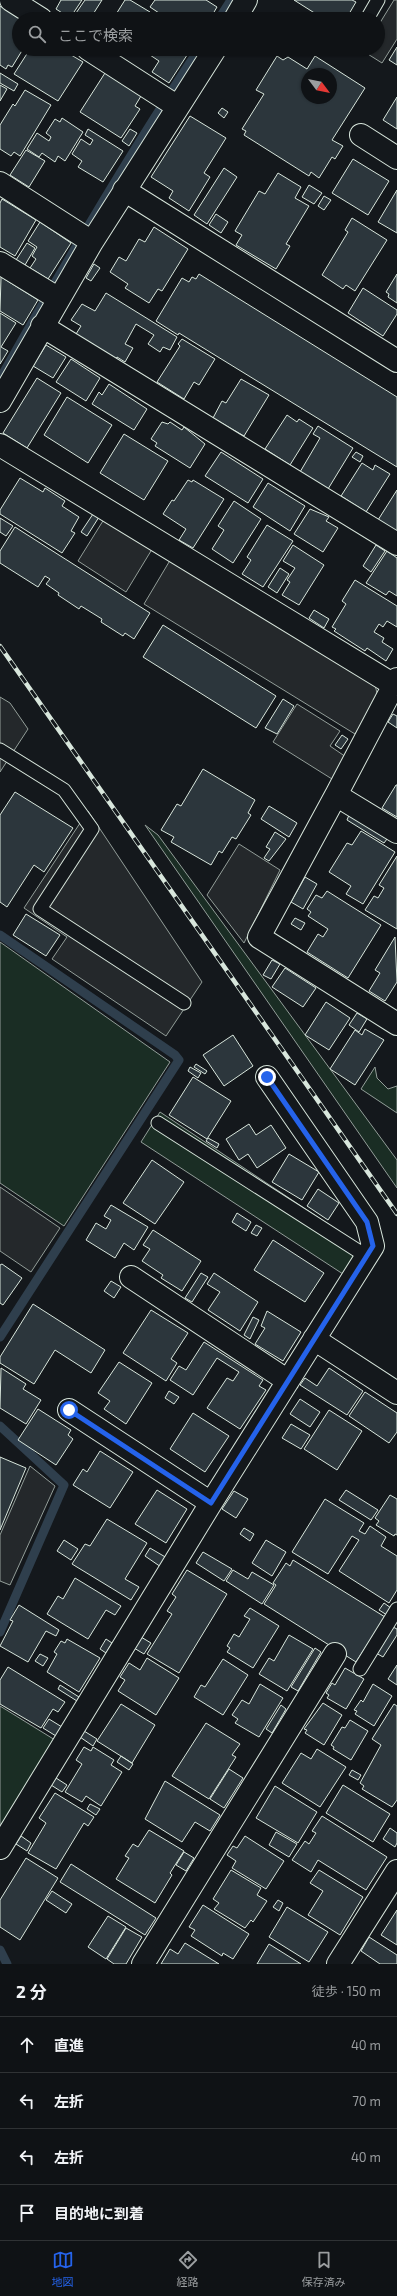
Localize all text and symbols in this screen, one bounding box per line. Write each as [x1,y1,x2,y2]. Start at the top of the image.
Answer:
search box [12,12,385,56]
icon: search [26,23,48,45]
text: ここで検索 [58,26,133,44]
north arrow [301,68,337,104]
route end [258,1068,276,1086]
route start [60,1401,78,1419]
text: 2 分 [16,1981,47,2001]
text: 徒歩 · 150 m [312,1983,381,1999]
icon: ahead [16,2034,38,2056]
text: 直進 [54,2036,84,2054]
text: 40 m [351,2037,381,2053]
icon: left [16,2090,38,2112]
text: 左折 [54,2092,84,2110]
text: 70 m [352,2093,381,2109]
icon: left [16,2146,38,2168]
text: 左折 [54,2148,84,2166]
text: 40 m [351,2149,381,2165]
icon: arrive [16,2202,38,2224]
text: 目的地に到着 [54,2204,144,2222]
tab: 地図 [52,2249,74,2289]
tab: 経路 [177,2249,199,2289]
tab: 保存済み [302,2249,346,2289]

